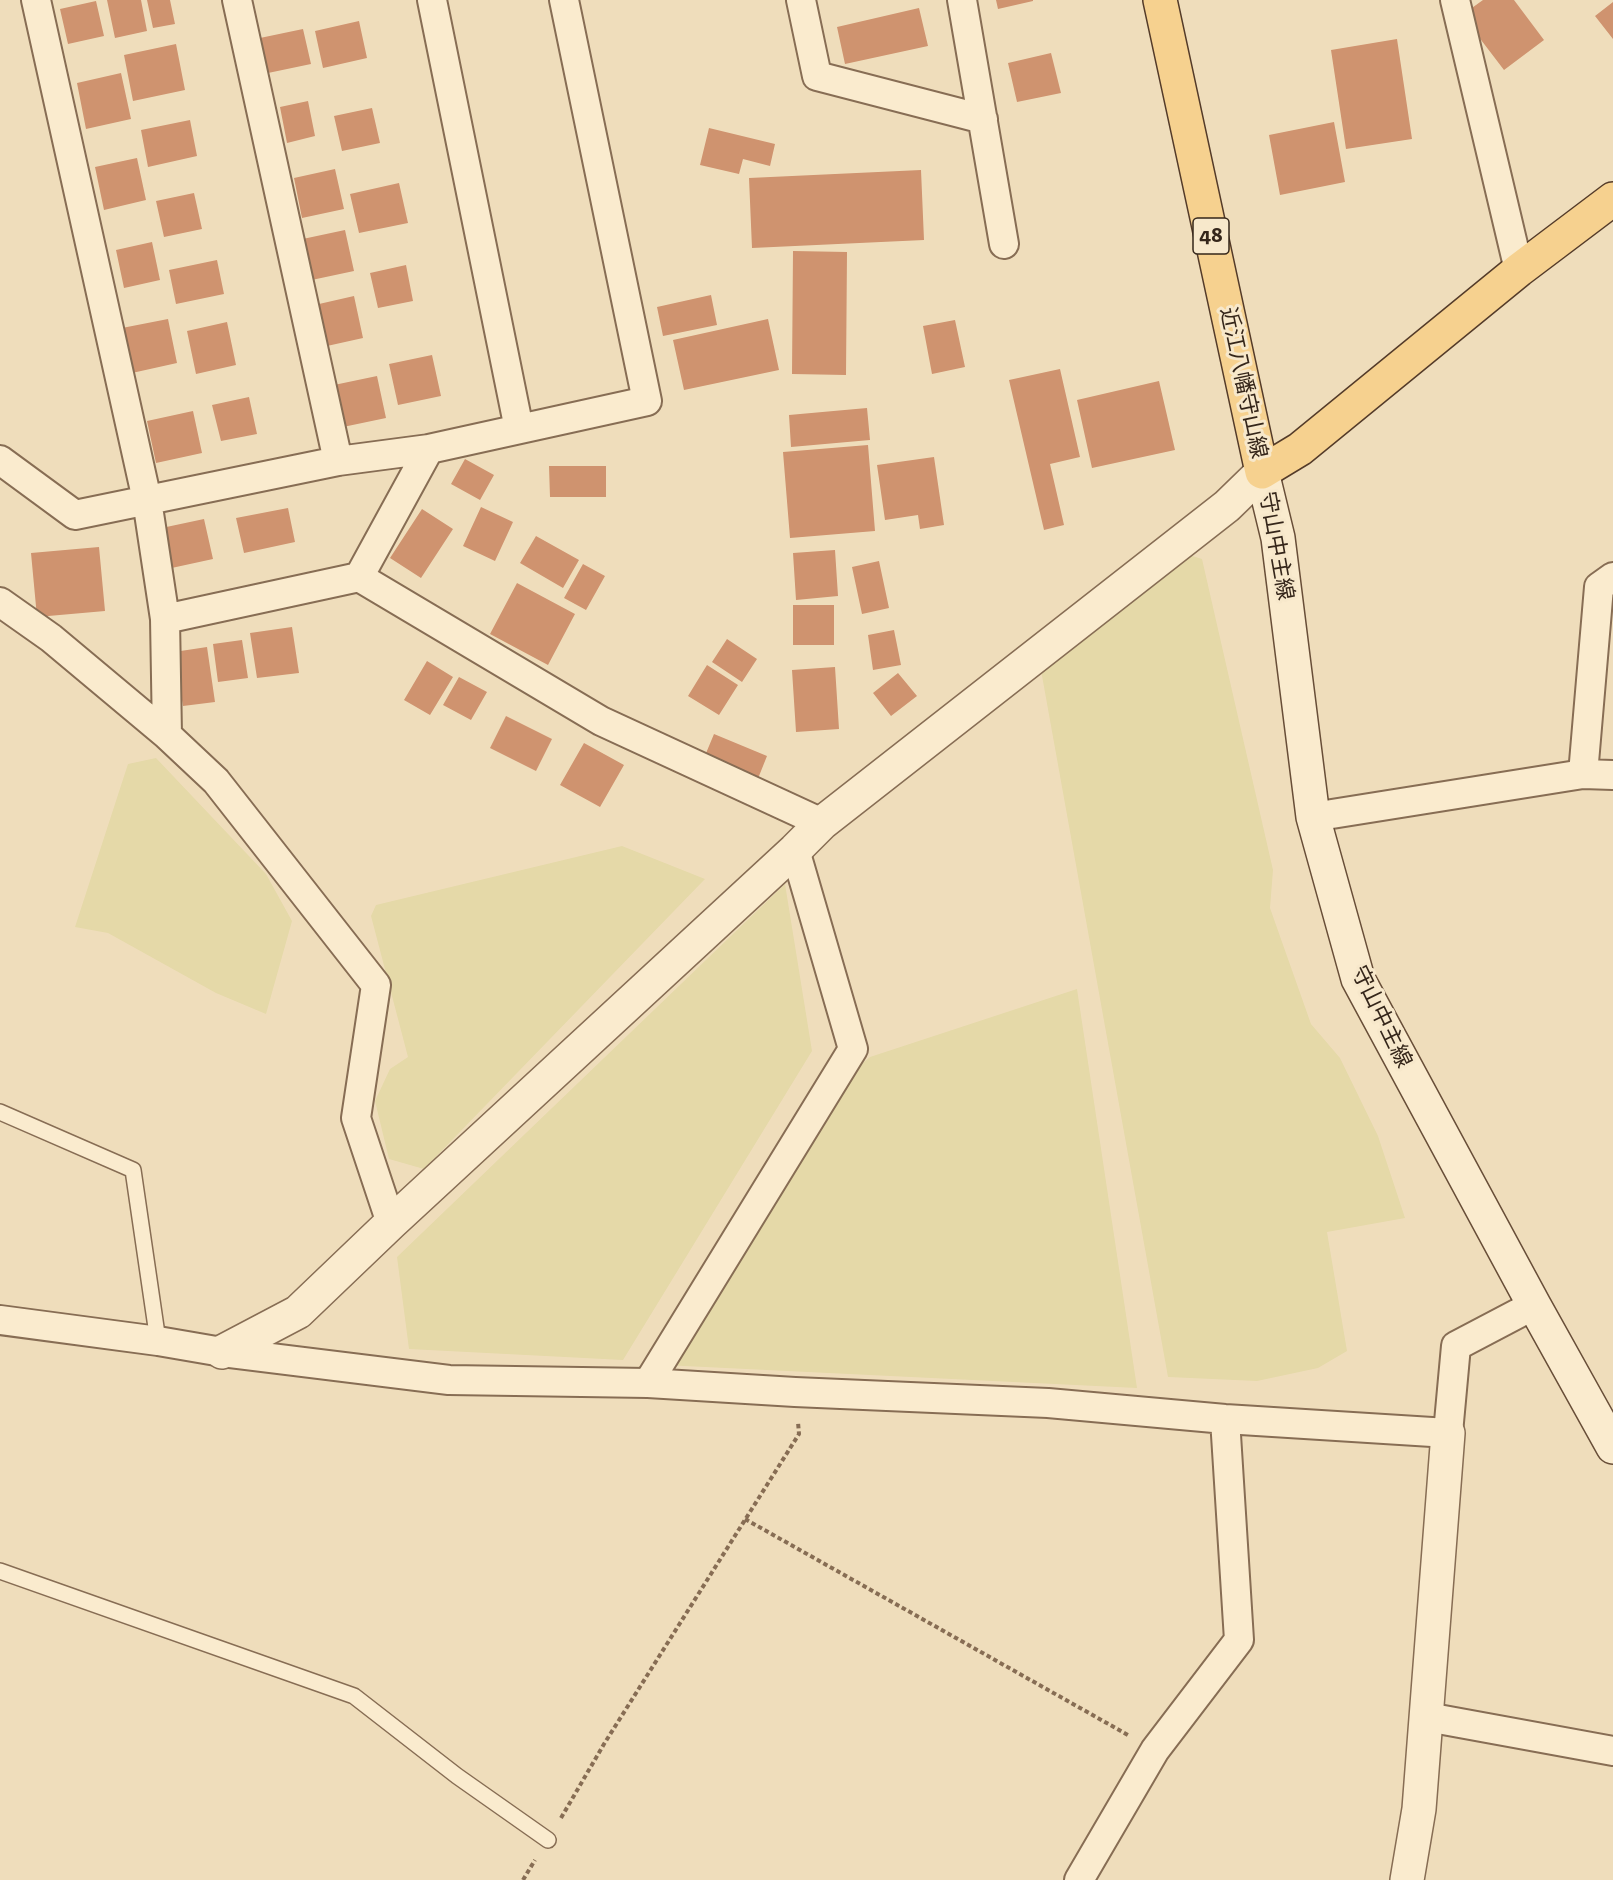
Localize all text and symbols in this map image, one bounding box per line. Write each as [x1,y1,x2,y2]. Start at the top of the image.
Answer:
road number: 48 [1193,218,1229,254]
street label: 近江八幡守山線 [1214,305,1272,461]
street label: 守山中主線 [1253,490,1299,602]
street label: 守山中主線 [1345,962,1417,1072]

